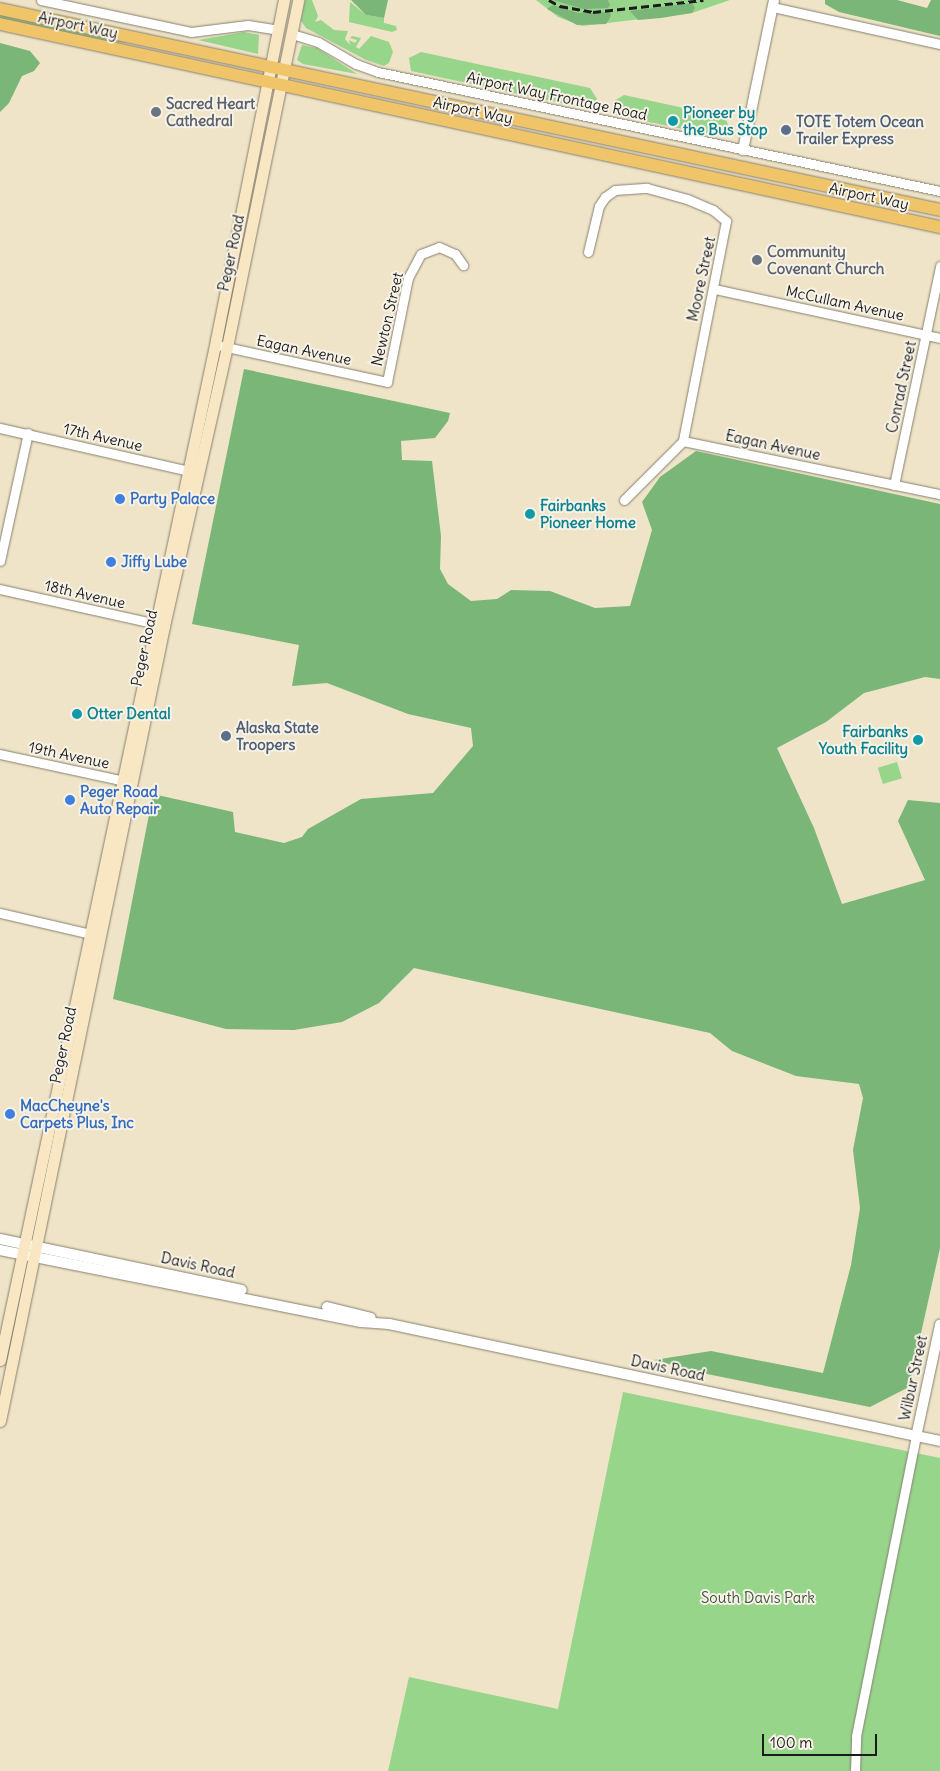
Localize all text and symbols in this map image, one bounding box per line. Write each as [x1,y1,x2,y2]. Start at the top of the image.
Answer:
street label: Airport Way [37,8,119,42]
street label: Airport Way Frontage Road [465,68,649,124]
street label: Airport Way [432,93,514,127]
place label: Sacred Heart Cathedral [166,94,255,129]
place label: Pioneer by the Bus Stop [683,103,767,138]
marker: Sacred Heart Cathedral [150,106,162,118]
place label: TOTE Totem Ocean Trailer Express [796,112,924,147]
marker: Pioneer by the Bus Stop [667,115,679,127]
marker: TOTE Totem Ocean Trailer Express [780,124,792,136]
street label: Airport Way [828,179,910,213]
street label: Peger Road [214,213,248,293]
street label: Moore Street [683,235,719,323]
place label: Community Covenant Church [767,242,884,277]
marker: Community Covenant Church [751,254,763,266]
street label: Newton Street [367,270,407,368]
street label: McCullam Avenue [784,282,906,324]
street label: Eagan Avenue [255,331,353,369]
street label: Conrad Street [882,339,920,435]
street label: 17th Avenue [62,419,144,455]
street label: Eagan Avenue [724,426,822,464]
place label: Party Palace [130,490,215,508]
marker: Party Palace [114,493,126,505]
place label: Fairbanks Pioneer Home [540,496,636,531]
marker: Fairbanks Pioneer Home [524,508,536,520]
place label: Jiffy Lube [121,553,187,571]
marker: Jiffy Lube [105,556,117,568]
street label: 18th Avenue [43,576,127,612]
street label: Peger Road [127,608,161,688]
place label: Otter Dental [87,705,171,723]
marker: Otter Dental [71,708,83,720]
place label: Alaska State Troopers [236,718,319,753]
place label: Fairbanks Youth Facility [819,722,908,757]
marker: Alaska State Troopers [220,730,232,742]
marker: Fairbanks Youth Facility [912,734,924,746]
street label: 19th Avenue [27,738,111,772]
place label: Peger Road Auto Repair [80,782,159,817]
marker: Peger Road Auto Repair [64,794,76,806]
street label: Peger Road [46,1005,80,1085]
place label: MacCheyne's Carpets Plus, Inc [20,1096,134,1131]
marker: MacCheyne's Carpets Plus, Inc [4,1108,16,1120]
street label: Davis Road [159,1248,237,1282]
street label: Wilbur Street [895,1334,931,1422]
street label: Davis Road [629,1351,707,1385]
park label: South Davis Park [701,1589,815,1607]
scale bar [765,1724,880,1756]
text: 100 m [770,1733,812,1752]

